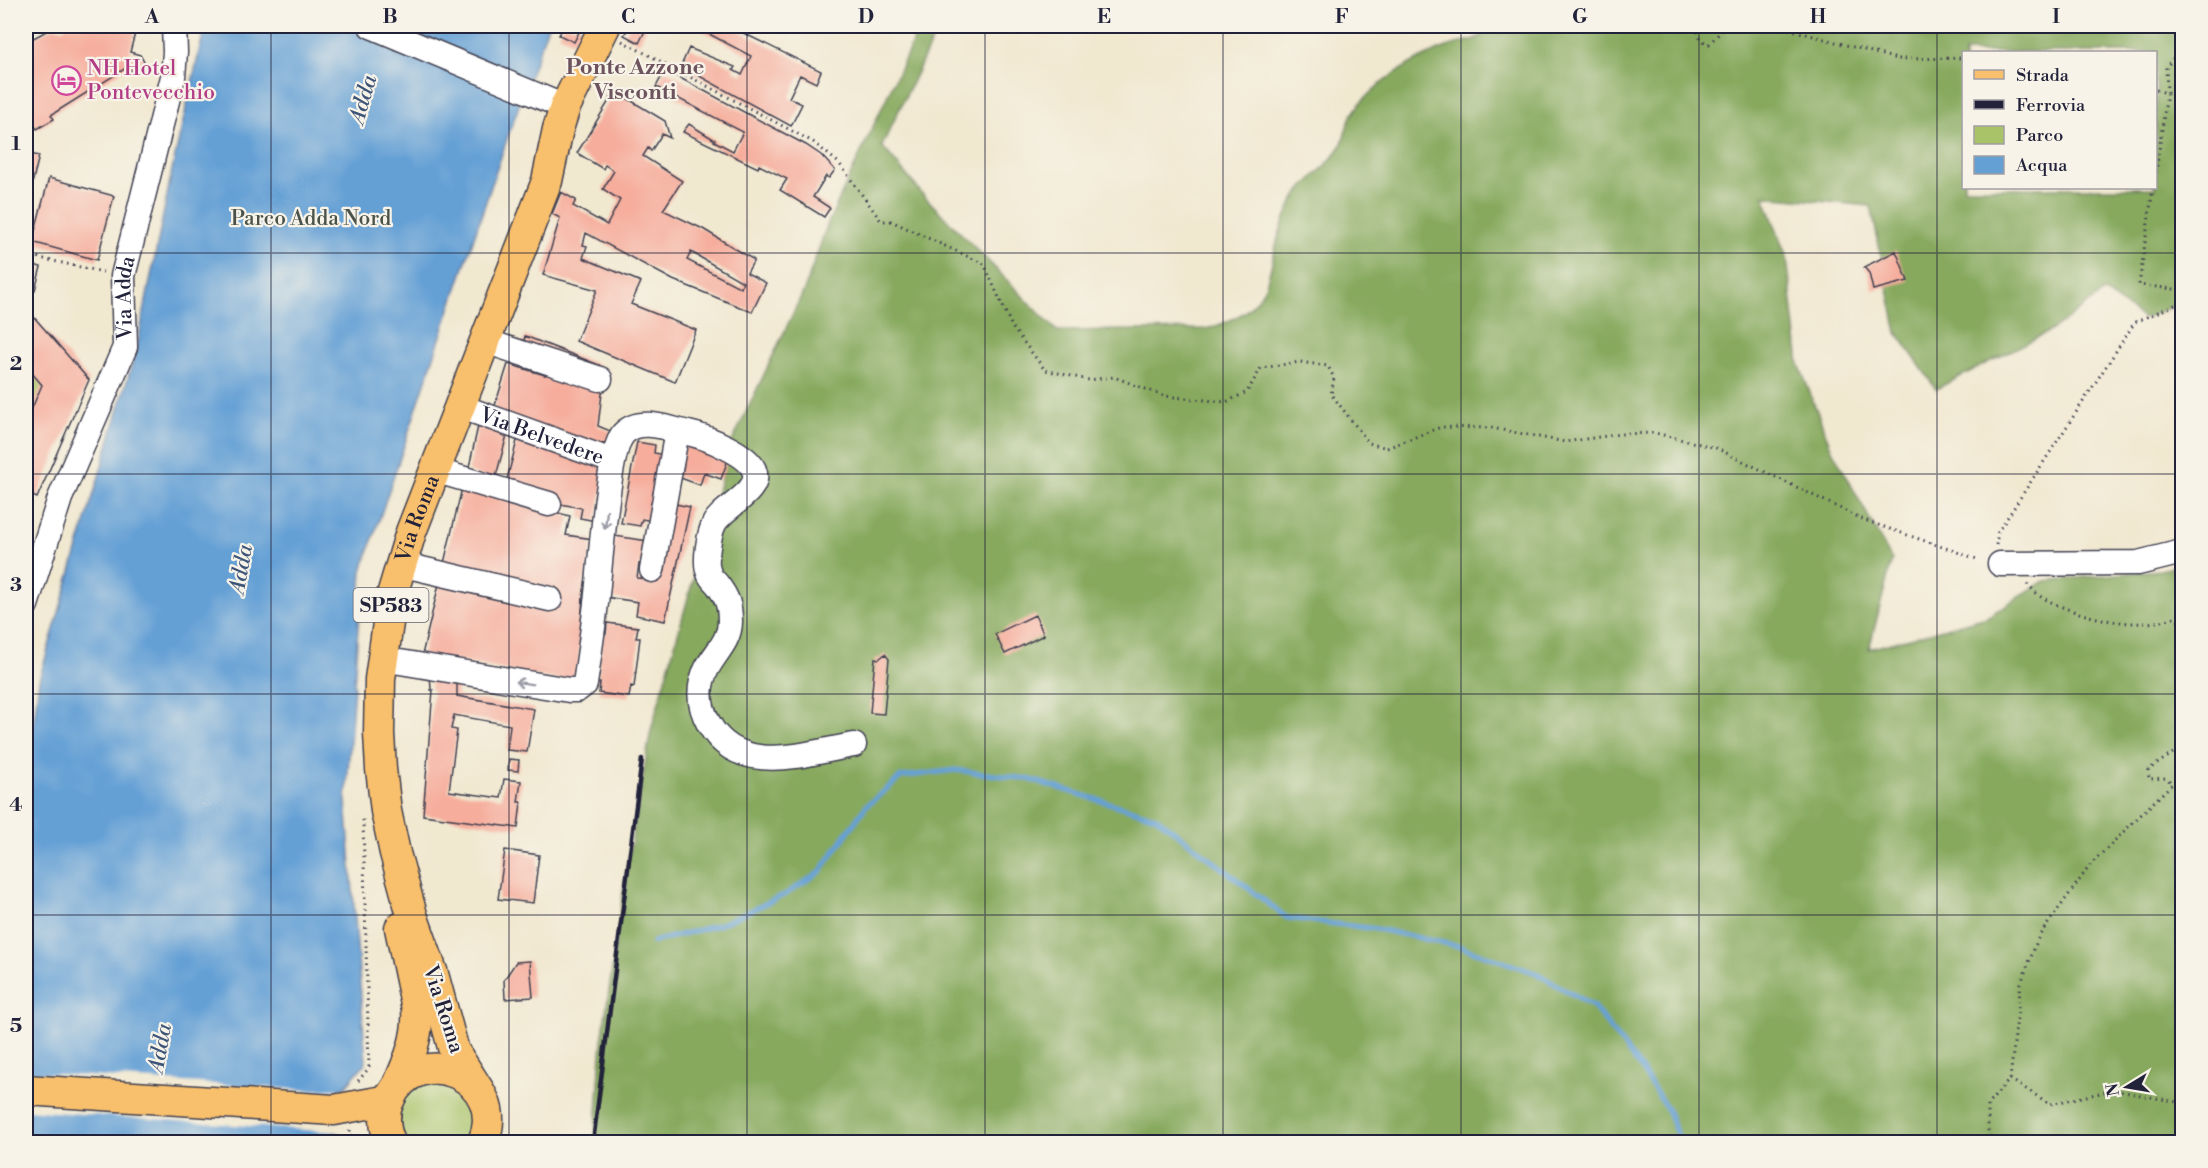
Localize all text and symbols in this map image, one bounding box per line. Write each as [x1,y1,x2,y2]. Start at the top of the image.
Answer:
text: A [144,5,160,30]
text: B [382,5,398,30]
text: C [621,5,635,30]
text: D [858,5,874,30]
text: E [1097,5,1111,30]
text: F [1335,5,1349,30]
text: G [1572,5,1588,30]
text: H [1810,5,1827,30]
text: I [2052,5,2060,30]
legend [1962,51,2157,189]
district label: Ponte Azzone Visconti [566,54,704,106]
place label: NH Hotel Pontevecchio [87,56,215,106]
hotel icon: NH Hotel Pontevecchio [50,64,82,96]
text: Strada [2016,64,2070,87]
water label: Adda [343,71,383,129]
text: Ferrovia [2016,94,2086,117]
text: Parco [2016,124,2063,147]
text: 1 [11,132,21,157]
text: Acqua [2015,154,2068,177]
park label: Parco Adda Nord [231,206,391,232]
street label: Via Adda [111,253,142,341]
text: 2 [10,352,22,377]
street label: Via Belvedere [475,402,607,471]
street label: Via Roma [390,471,446,566]
one-way arrow [600,509,611,529]
water label: Adda [224,542,259,598]
text: 3 [10,573,22,598]
road number: SP583 [354,588,428,622]
one-way arrow [514,677,534,688]
text: 4 [9,793,23,818]
street label: Via Roma [416,961,470,1057]
text: 5 [10,1014,22,1039]
water label: Adda [143,1021,178,1077]
north arrow [2097,1057,2157,1117]
text: N [2102,1081,2124,1098]

